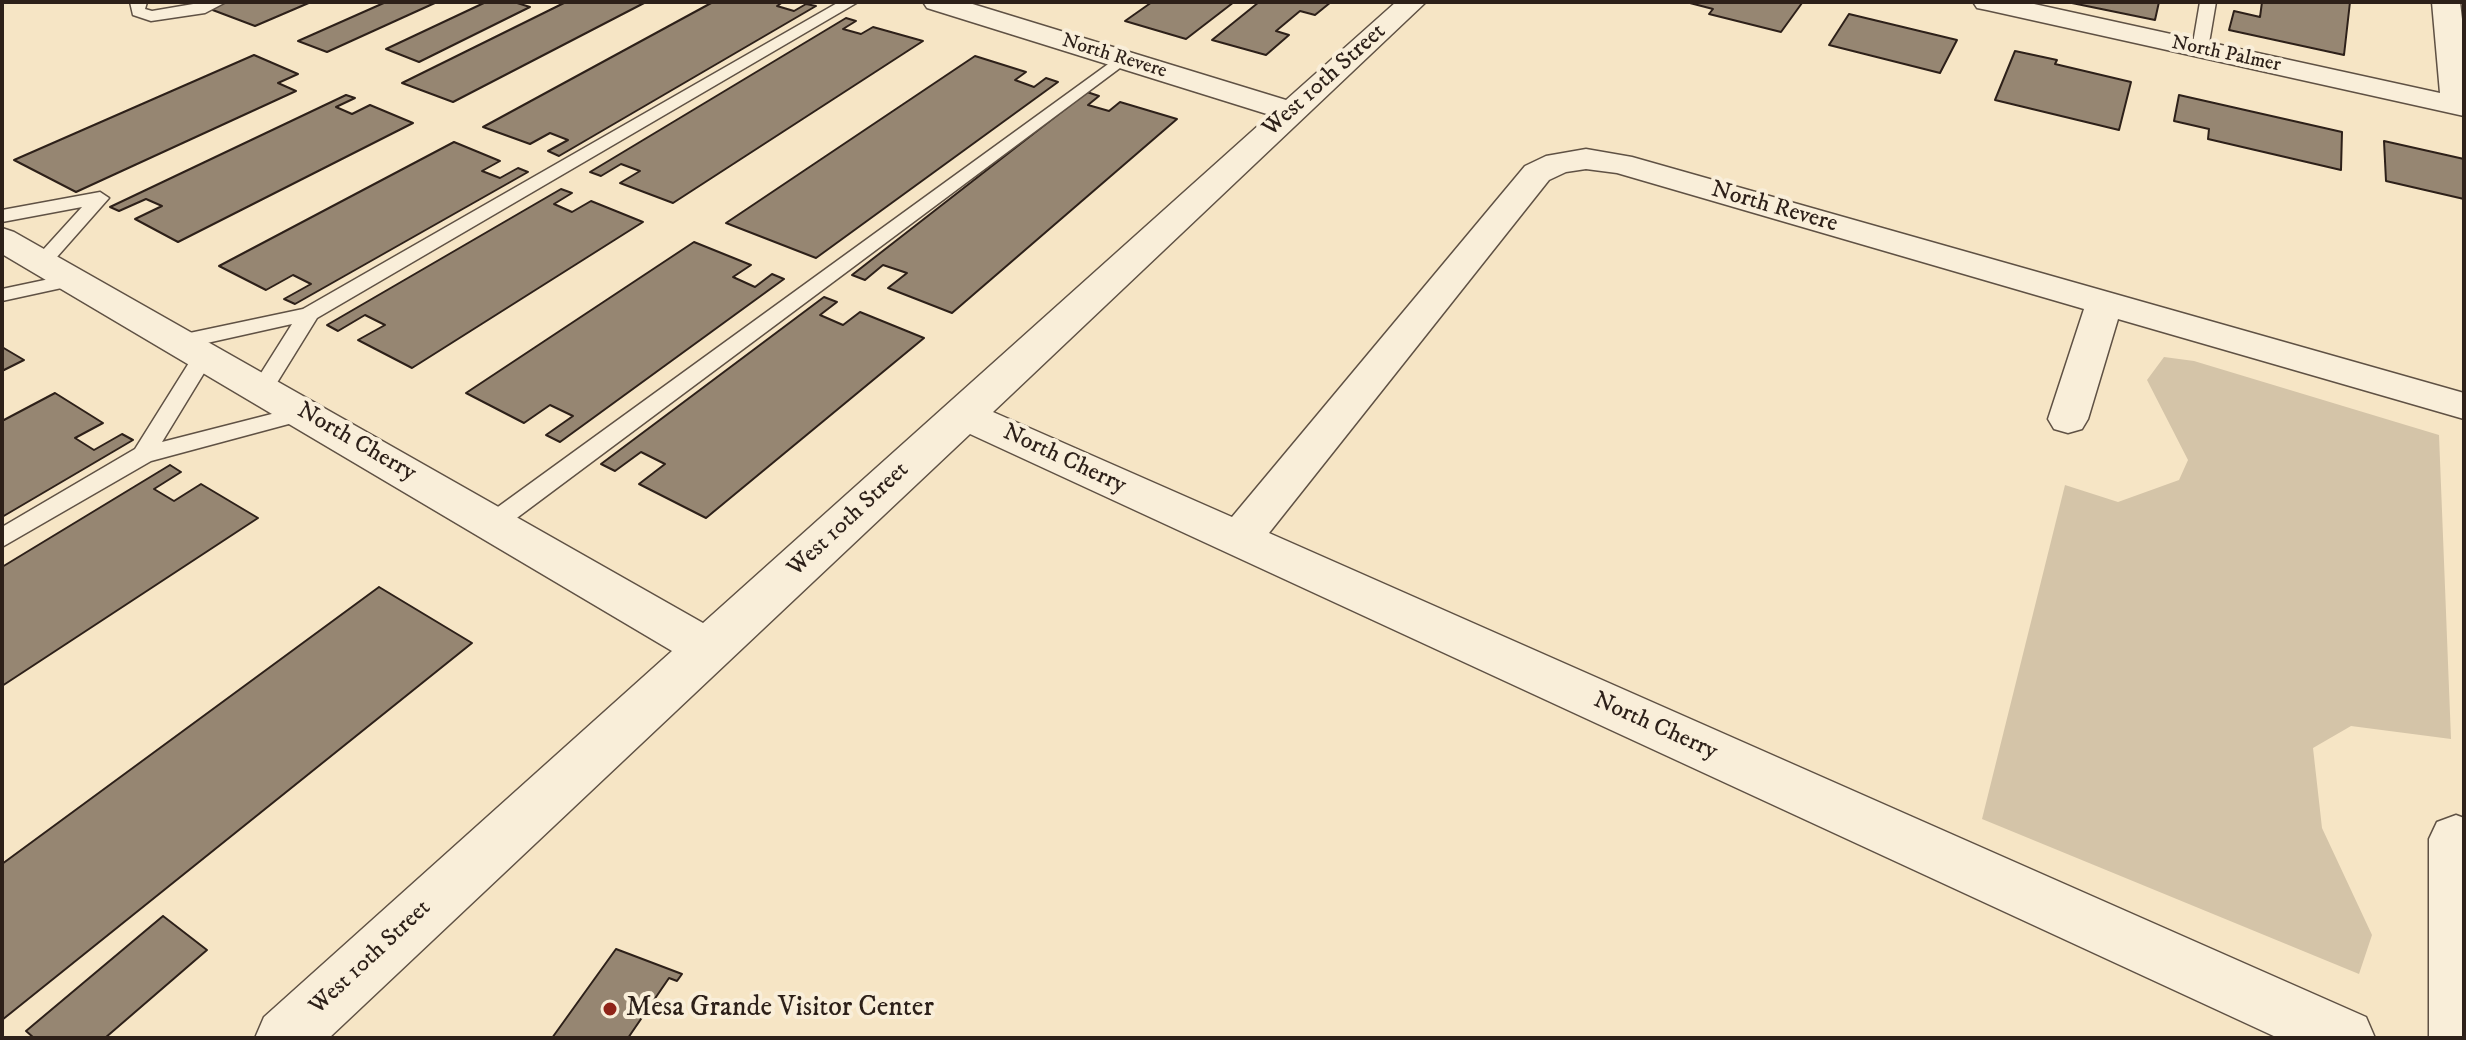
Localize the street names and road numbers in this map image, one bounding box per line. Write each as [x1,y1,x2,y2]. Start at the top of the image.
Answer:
street label: West 10th Street [1258,18,1392,144]
street label: North Revere [1059,30,1169,84]
street label: North Palmer [2169,32,2283,78]
street label: North Revere [1707,176,1841,240]
street label: North Cherry [291,397,421,489]
street label: North Cherry [998,419,1130,501]
street label: West 10th Street [782,456,916,584]
street label: North Cherry [1588,687,1722,767]
street label: West 10th Street [304,894,438,1022]

